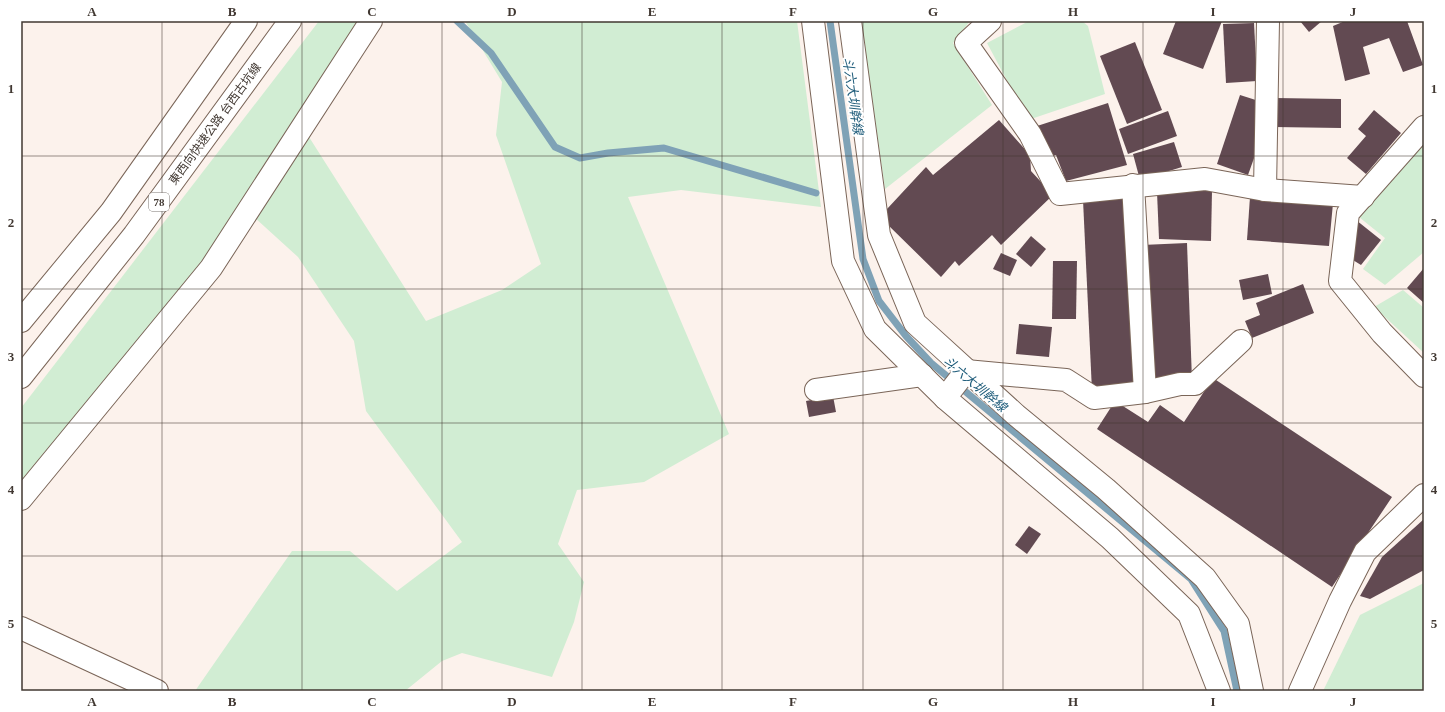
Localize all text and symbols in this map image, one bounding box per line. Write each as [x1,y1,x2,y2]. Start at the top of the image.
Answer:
text: A [87,4,97,19]
text: B [228,4,237,19]
text: C [367,4,377,19]
text: D [507,4,517,19]
text: E [648,4,656,19]
text: F [789,4,797,19]
text: G [928,4,938,19]
text: H [1068,4,1078,19]
text: I [1210,4,1216,19]
text: J [1350,4,1357,19]
water label: 斗六大圳幹線 [840,56,866,138]
street label: 東西向快速公路 台西古坑線 [166,60,264,188]
text: 1 [8,81,14,96]
text: 1 [1431,81,1437,96]
road number: 78 [149,193,169,211]
text: 2 [8,215,14,230]
text: 2 [1431,215,1437,230]
text: 3 [8,349,15,364]
text: 3 [1431,349,1438,364]
water label: 斗六大圳幹線 [940,353,1011,416]
text: 4 [8,482,15,497]
text: 4 [1431,482,1438,497]
text: 5 [8,616,15,631]
text: 5 [1431,616,1438,631]
text: A [87,694,97,709]
text: B [228,694,237,709]
text: C [367,694,377,709]
text: D [507,694,517,709]
text: E [648,694,656,709]
text: F [789,694,797,709]
text: G [928,694,938,709]
text: H [1068,694,1078,709]
text: I [1210,694,1216,709]
text: J [1350,694,1357,709]

